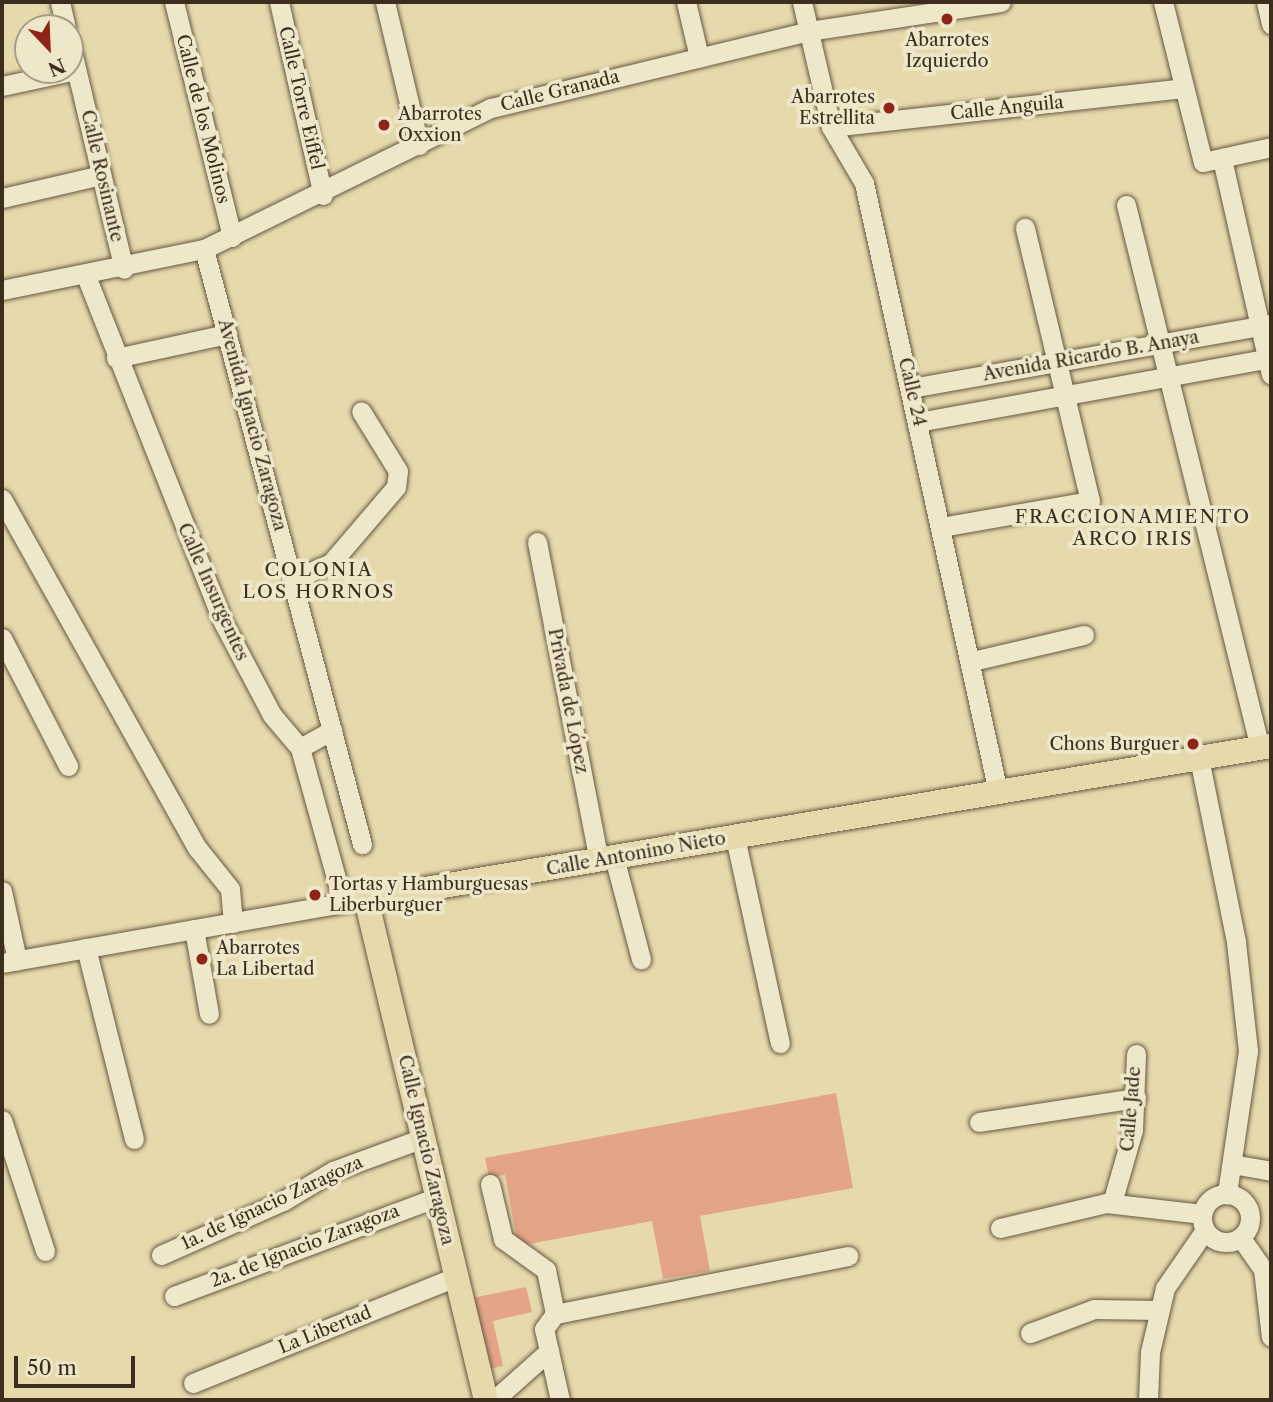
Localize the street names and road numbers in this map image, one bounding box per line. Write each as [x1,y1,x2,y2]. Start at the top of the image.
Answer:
street label: Calle Torre Eiffel [274,24,328,172]
street label: Calle de los Molinos [172,32,234,206]
street label: Calle Granada [498,66,622,116]
street label: Calle Anguila [949,91,1065,125]
street label: Calle Rosinante [76,108,128,244]
street label: Avenida Ignacio Zaragoza [213,316,291,534]
street label: Avenida Ricardo B. Anaya [981,326,1201,386]
street label: Calle 24 [894,356,930,428]
street label: Calle Insurgentes [173,520,253,664]
street label: Privada de López [543,626,593,776]
street label: Calle Antonino Nieto [544,828,728,880]
street label: Calle Ignacio Zaragoza [394,1053,458,1247]
street label: Calle Jade [1117,1065,1145,1153]
street label: 1a. de Ignacio Zaragoza [178,1151,366,1255]
street label: 2a. de Ignacio Zaragoza [207,1200,403,1292]
street label: La Libertad [275,1302,375,1358]

